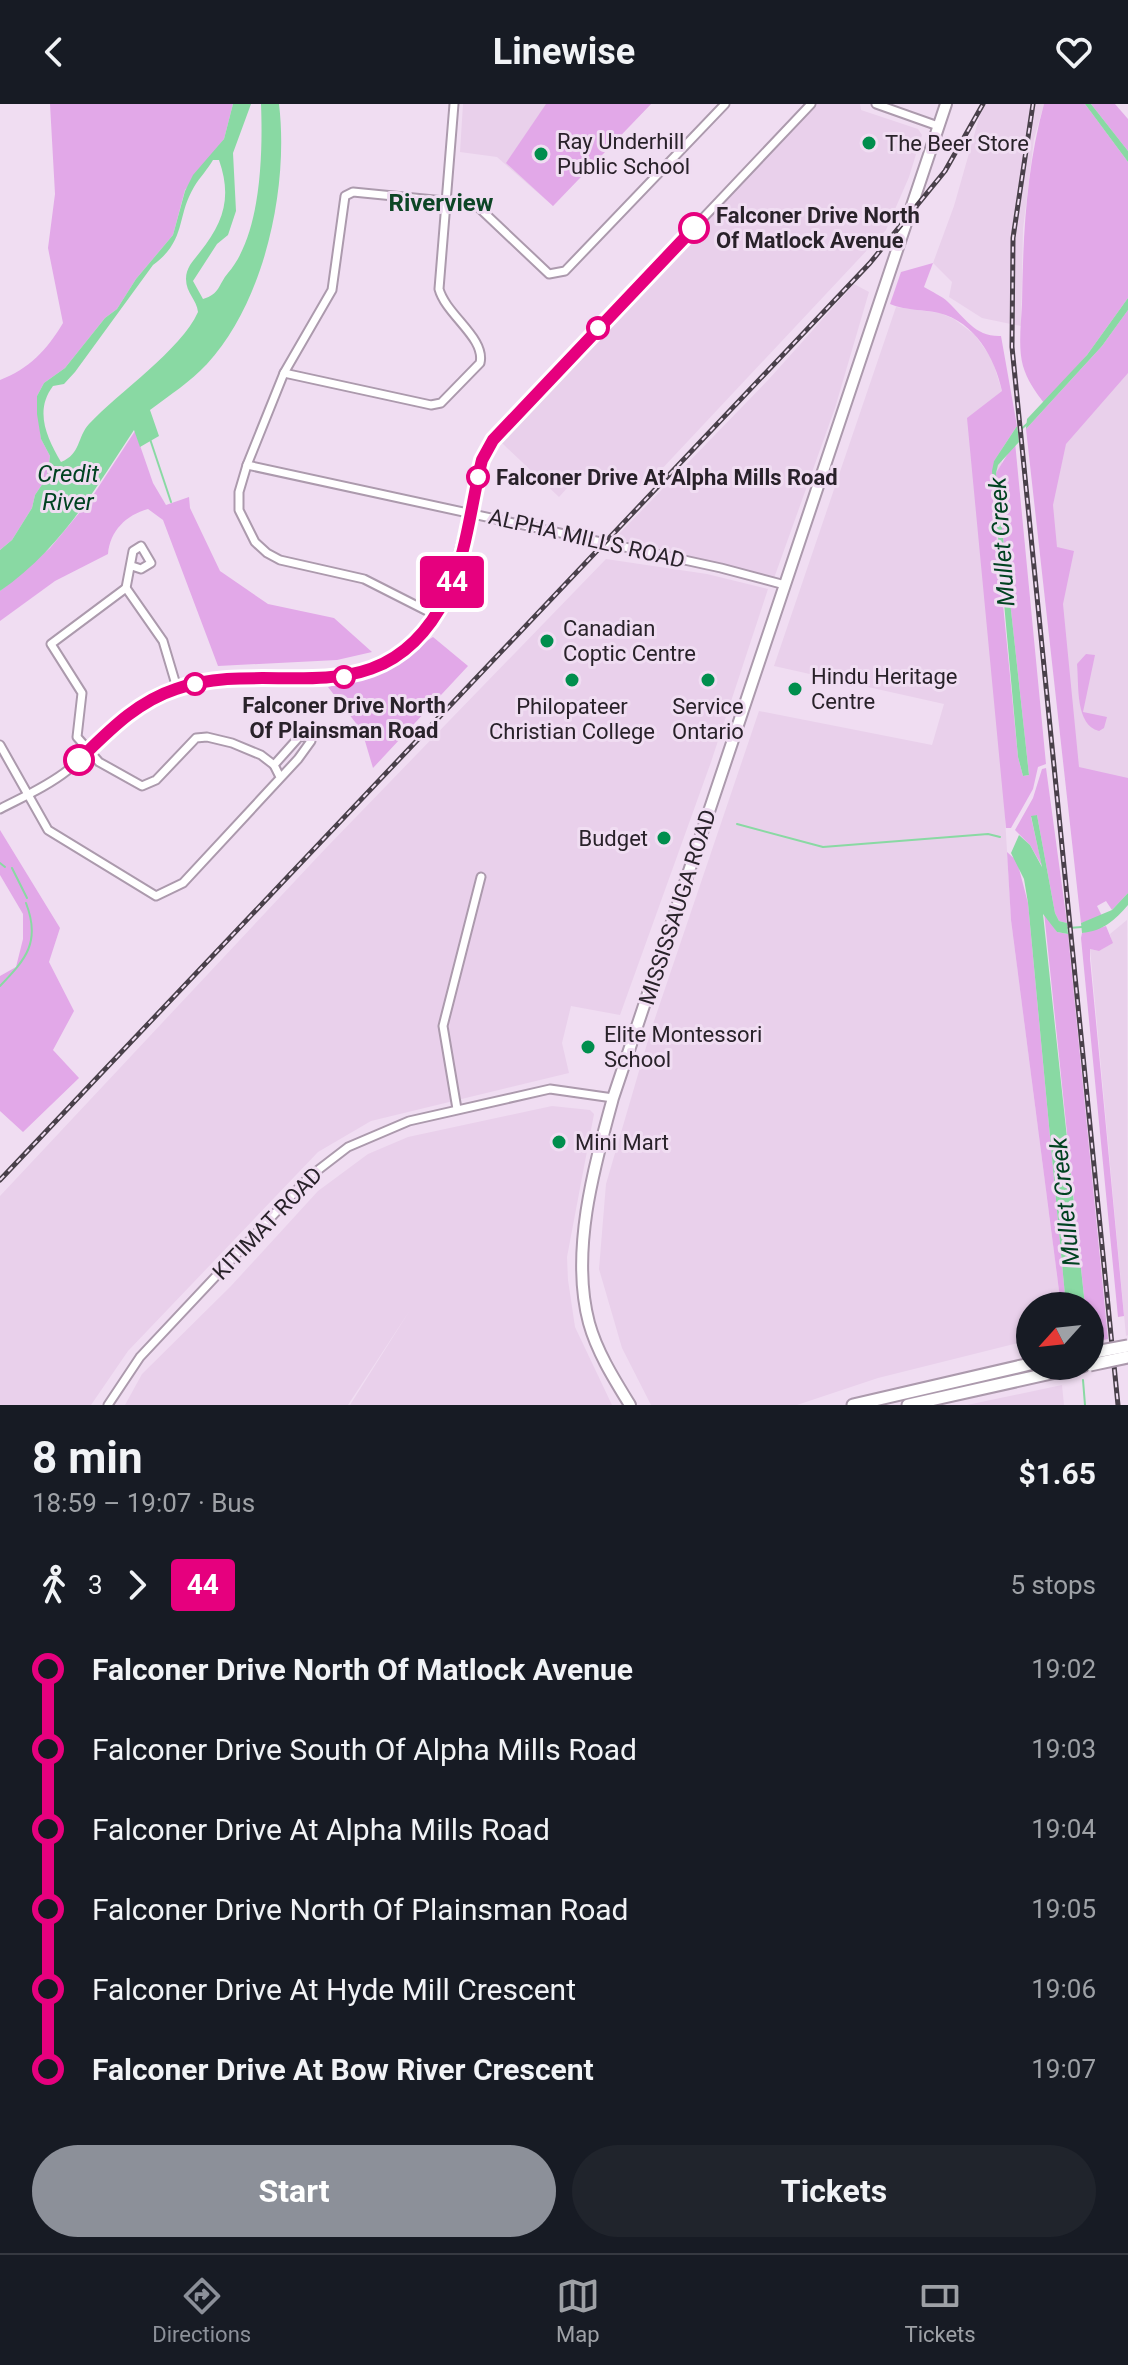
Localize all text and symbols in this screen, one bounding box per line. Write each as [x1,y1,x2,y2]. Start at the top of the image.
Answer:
icon: back [32,30,76,74]
icon: heart [1052,30,1096,74]
text: Linewise [493,31,635,73]
place label: Ray Underhill Public School [557,129,690,179]
place label: The Beer Store [885,131,1029,156]
marker: The Beer Store [860,134,878,152]
marker: Ray Underhill Public School [532,145,550,163]
district label: Riverview [389,189,494,217]
place label: Falconer Drive North Of Matlock Avenue [716,203,920,253]
marker: Falconer Drive North Of Matlock Avenue [679,213,709,243]
unlabelled marker [587,317,609,339]
water label: Credit River [37,460,99,516]
place label: Falconer Drive At Alpha Mills Road [496,465,838,490]
marker: Falconer Drive At Alpha Mills Road [467,466,489,488]
water label: Mullet Creek [983,475,1020,608]
street label: ALPHA MILLS ROAD [486,504,687,573]
line badge: 44 [416,556,488,608]
text: 44 [436,565,468,598]
place label: Canadian Coptic Centre [563,616,696,666]
marker: Canadian Coptic Centre [538,632,556,650]
place label: Hindu Heritage Centre [811,664,958,714]
marker: Falconer Drive North Of Plainsman Road [333,666,355,688]
marker: Philopateer Christian College [563,671,581,689]
marker: Service Ontario [699,671,717,689]
unlabelled marker [184,673,206,695]
marker: Hindu Heritage Centre [786,680,804,698]
place label: Falconer Drive North Of Plainsman Road [242,693,446,743]
place label: Philopateer Christian College [489,694,655,744]
place label: Service Ontario [672,694,744,744]
unlabelled marker [64,745,94,775]
street label: MISSISSAUGA ROAD [634,806,721,1008]
place label: Budget [579,826,648,851]
marker: Budget [655,829,673,847]
place label: Elite Montessori School [604,1022,762,1072]
marker: Elite Montessori School [579,1038,597,1056]
place label: Mini Mart [575,1130,669,1155]
marker: Mini Mart [550,1133,568,1151]
water label: Mullet Creek [1044,1135,1086,1268]
street label: KITIMAT ROAD [208,1162,327,1285]
north arrow [1016,1292,1104,1380]
map controls [1016,1292,1104,1380]
text: 8 min [32,1432,143,1484]
text: $1.65 [1018,1456,1096,1491]
text: 18:59 – 19:07 · Bus [32,1488,255,1518]
icon: walk [32,1563,76,1607]
icon: forward [115,1563,159,1607]
text: 44 [187,1568,219,1601]
text: 3 [88,1570,103,1600]
text: 5 stops [1010,1570,1096,1600]
text: Falconer Drive North Of Matlock Avenue [92,1652,633,1687]
text: 19:02 [1031,1654,1096,1684]
text: Falconer Drive South Of Alpha Mills Road [92,1732,637,1767]
text: 19:03 [1031,1734,1096,1764]
text: Falconer Drive At Alpha Mills Road [92,1812,550,1847]
text: 19:04 [1031,1814,1096,1844]
text: Falconer Drive North Of Plainsman Road [92,1892,628,1927]
text: 19:05 [1031,1894,1096,1924]
text: Falconer Drive At Hyde Mill Crescent [92,1972,576,2007]
text: 19:06 [1031,1974,1096,2004]
text: Falconer Drive At Bow River Crescent [92,2052,594,2087]
text: 19:07 [1031,2054,1096,2084]
button: Start [32,2145,556,2237]
button: Tickets [572,2145,1096,2237]
tab: Directions [152,2274,251,2347]
tab: Map [556,2274,600,2347]
tab: Tickets [905,2274,976,2347]

